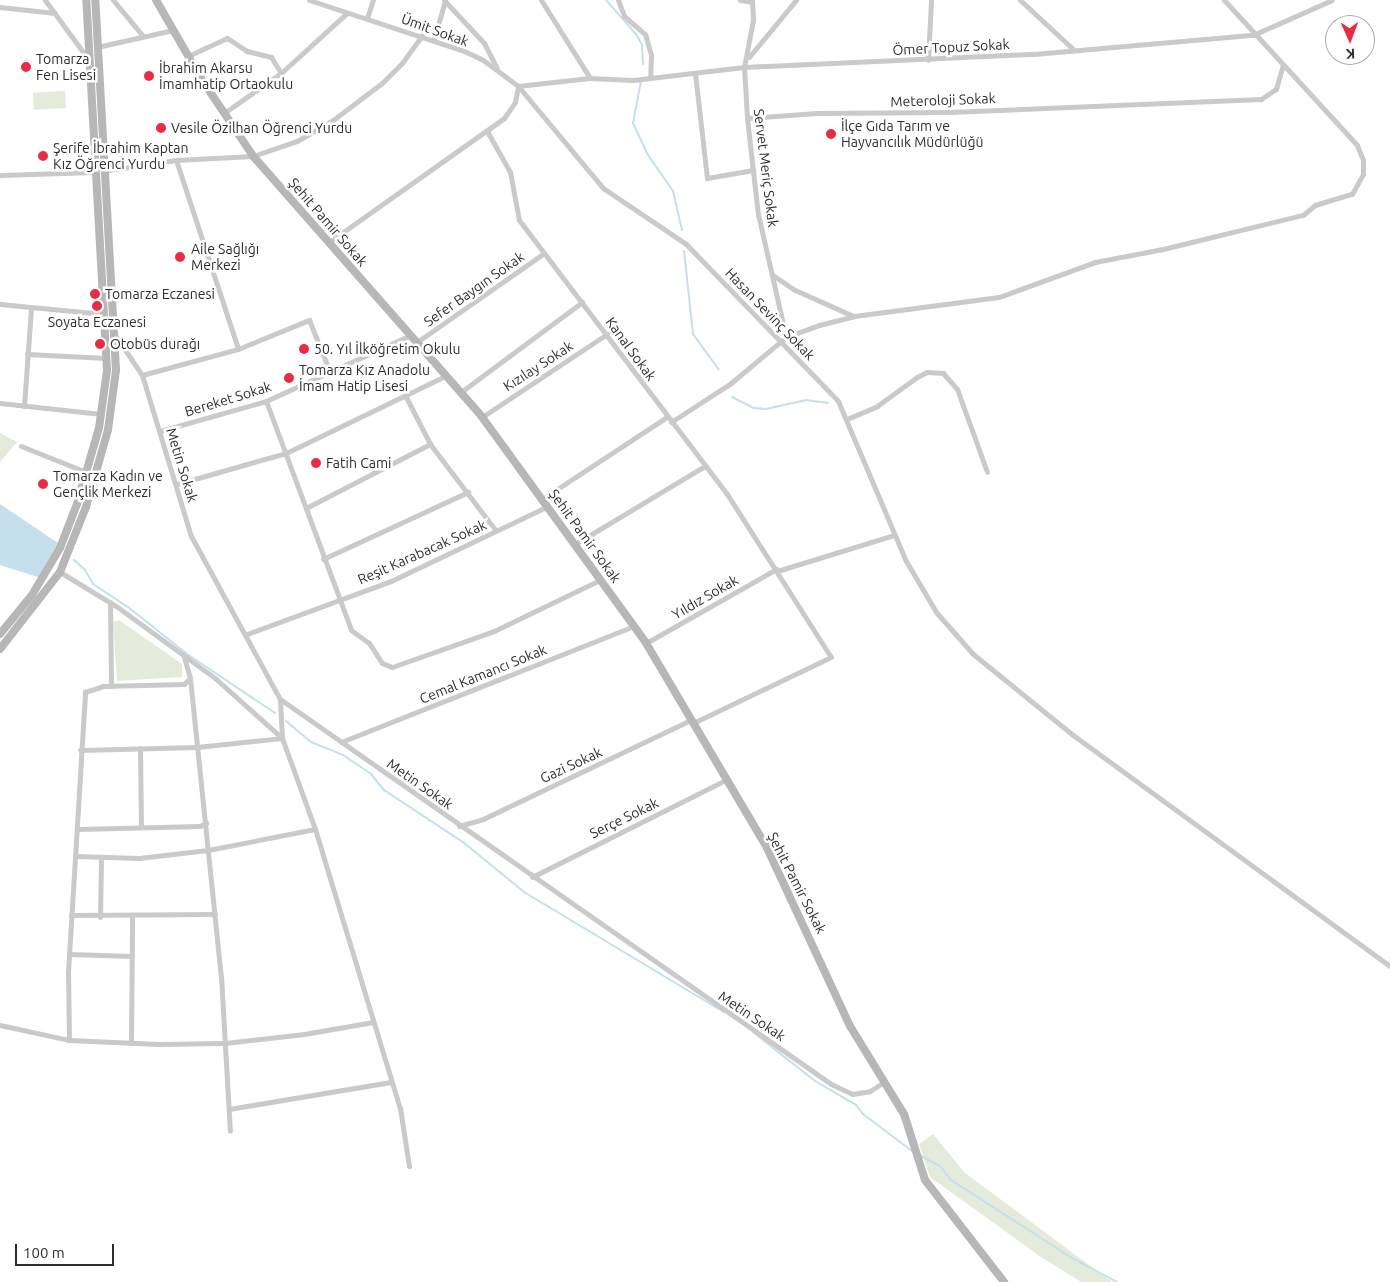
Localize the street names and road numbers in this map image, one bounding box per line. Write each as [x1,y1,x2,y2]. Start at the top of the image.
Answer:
street label: Ümit Sokak [399,10,471,50]
street label: Ömer Topuz Sokak [892,36,1010,58]
street label: Meteroloji Sokak [890,90,996,110]
street label: Servet Meriç Sokak [750,108,782,228]
street label: Şehit Pamir Sokak [285,174,371,270]
street label: Sefer Baygın Sokak [420,248,528,330]
street label: Hasan Sevinç Sokak [722,265,818,363]
street label: Kanal Sokak [602,314,660,384]
street label: Kızılay Sokak [500,337,576,395]
street label: Bereket Sokak [183,378,273,420]
street label: Metin Sokak [163,426,201,504]
street label: Şehit Pamir Sokak [545,486,625,586]
street label: Reşit Karabacak Sokak [355,516,489,588]
street label: Yıldız Sokak [669,571,741,623]
street label: Cemal Kamancı Sokak [417,641,549,707]
street label: Gazi Sokak [537,743,605,787]
street label: Metin Sokak [384,755,456,813]
street label: Serçe Sokak [587,794,661,842]
street label: Şehit Pamir Sokak [764,830,830,936]
street label: Metin Sokak [715,988,789,1044]

